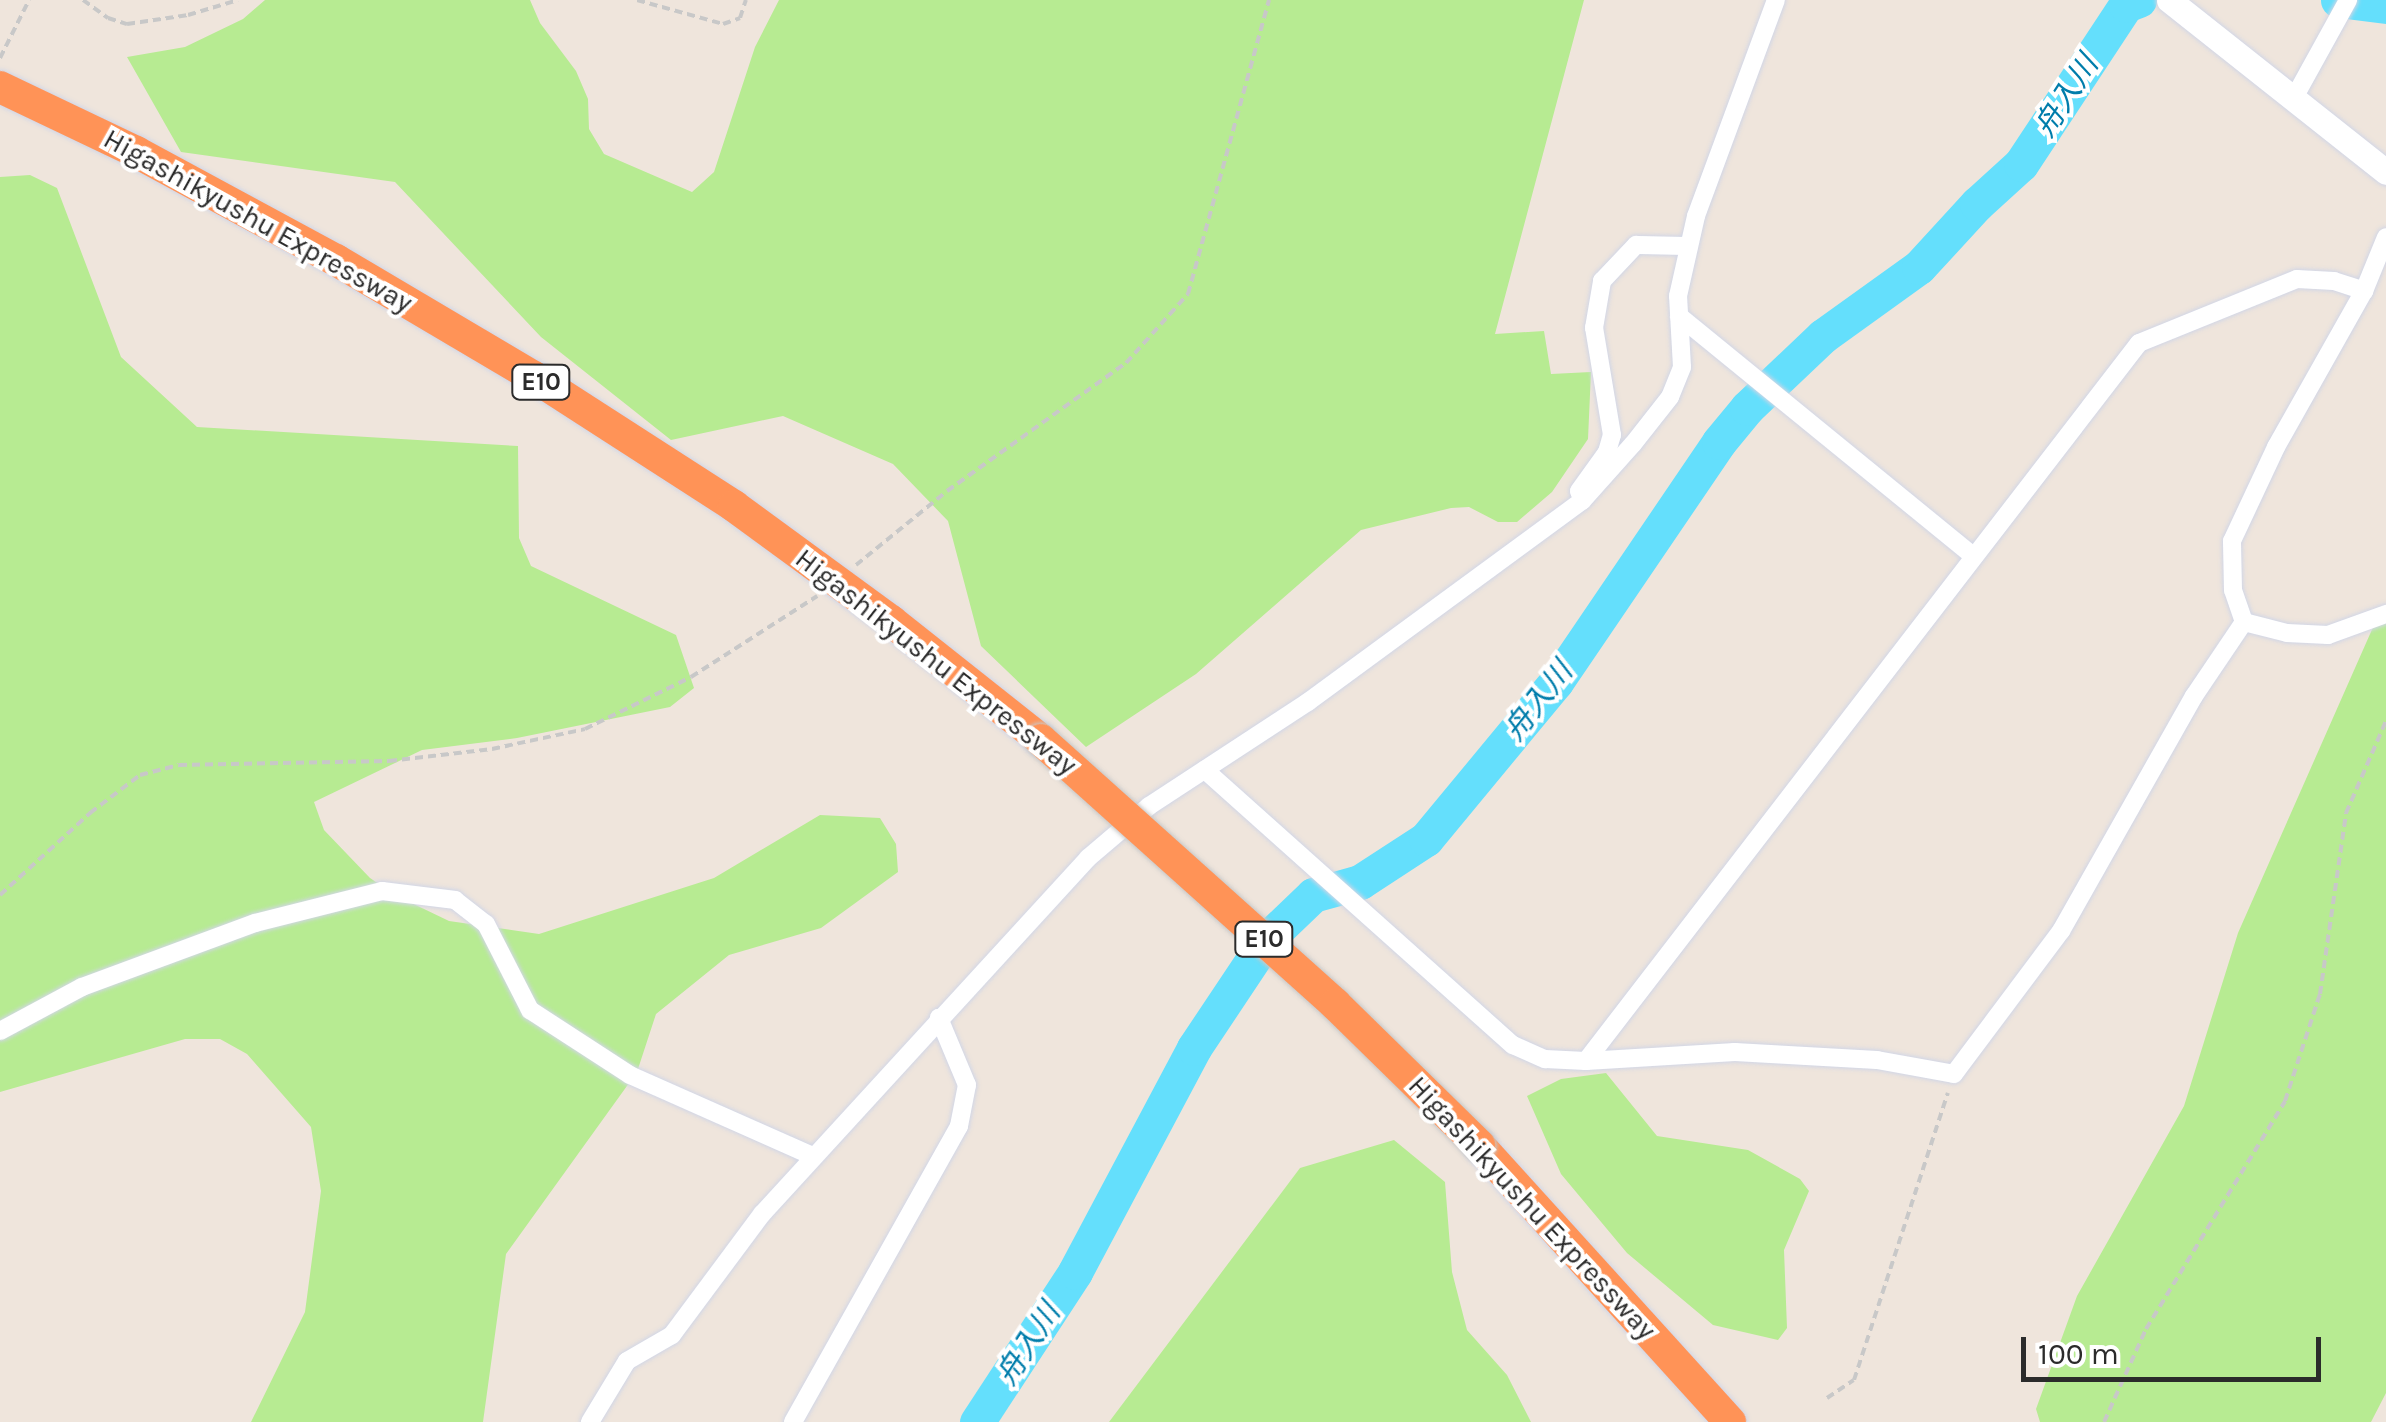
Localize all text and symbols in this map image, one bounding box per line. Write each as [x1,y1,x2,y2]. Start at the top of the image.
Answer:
water label: 舟入川 [2026,48,2106,144]
street label: Higashikyushu Expressway [98,122,418,320]
road number: E10 [511,362,571,402]
street label: Higashikyushu Expressway [789,542,1083,782]
water label: 舟入川 [1496,654,1580,748]
road number: E10 [1234,919,1294,959]
street label: Higashikyushu Expressway [1401,1069,1663,1347]
water label: 舟入川 [988,1296,1068,1392]
scale bar [2026,1317,2326,1379]
text: 100 m [2038,1336,2119,1372]

